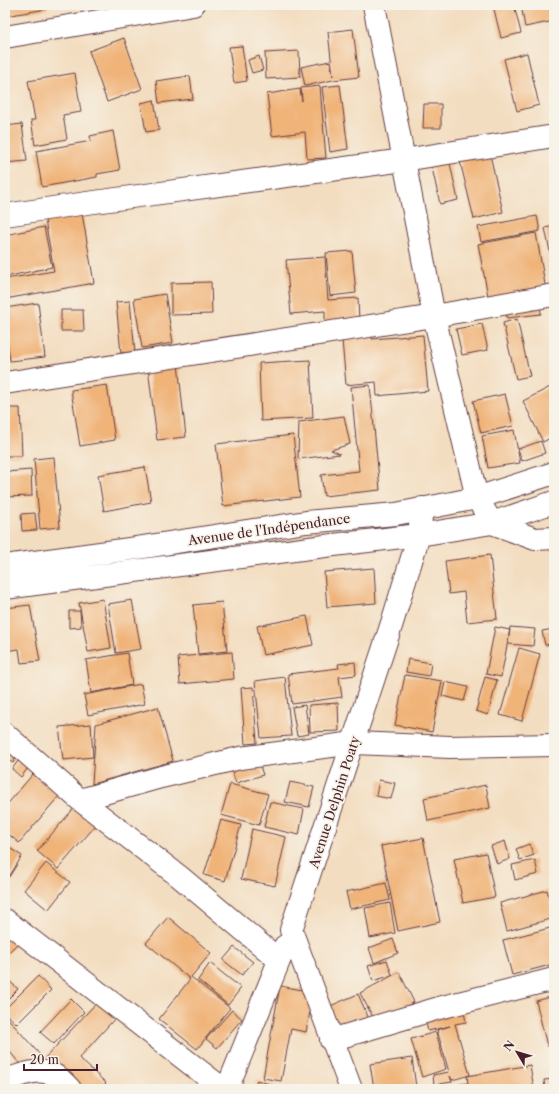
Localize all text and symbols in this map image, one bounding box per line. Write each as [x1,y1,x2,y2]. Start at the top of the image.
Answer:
street label: Avenue de l'Indépendance [186,510,351,548]
street label: Avenue Delphin Poaty [305,733,363,871]
north arrow [497,1032,537,1072]
text: N [501,1037,518,1054]
scale bar [24,1046,97,1072]
text: 20 m [30,1052,59,1067]

